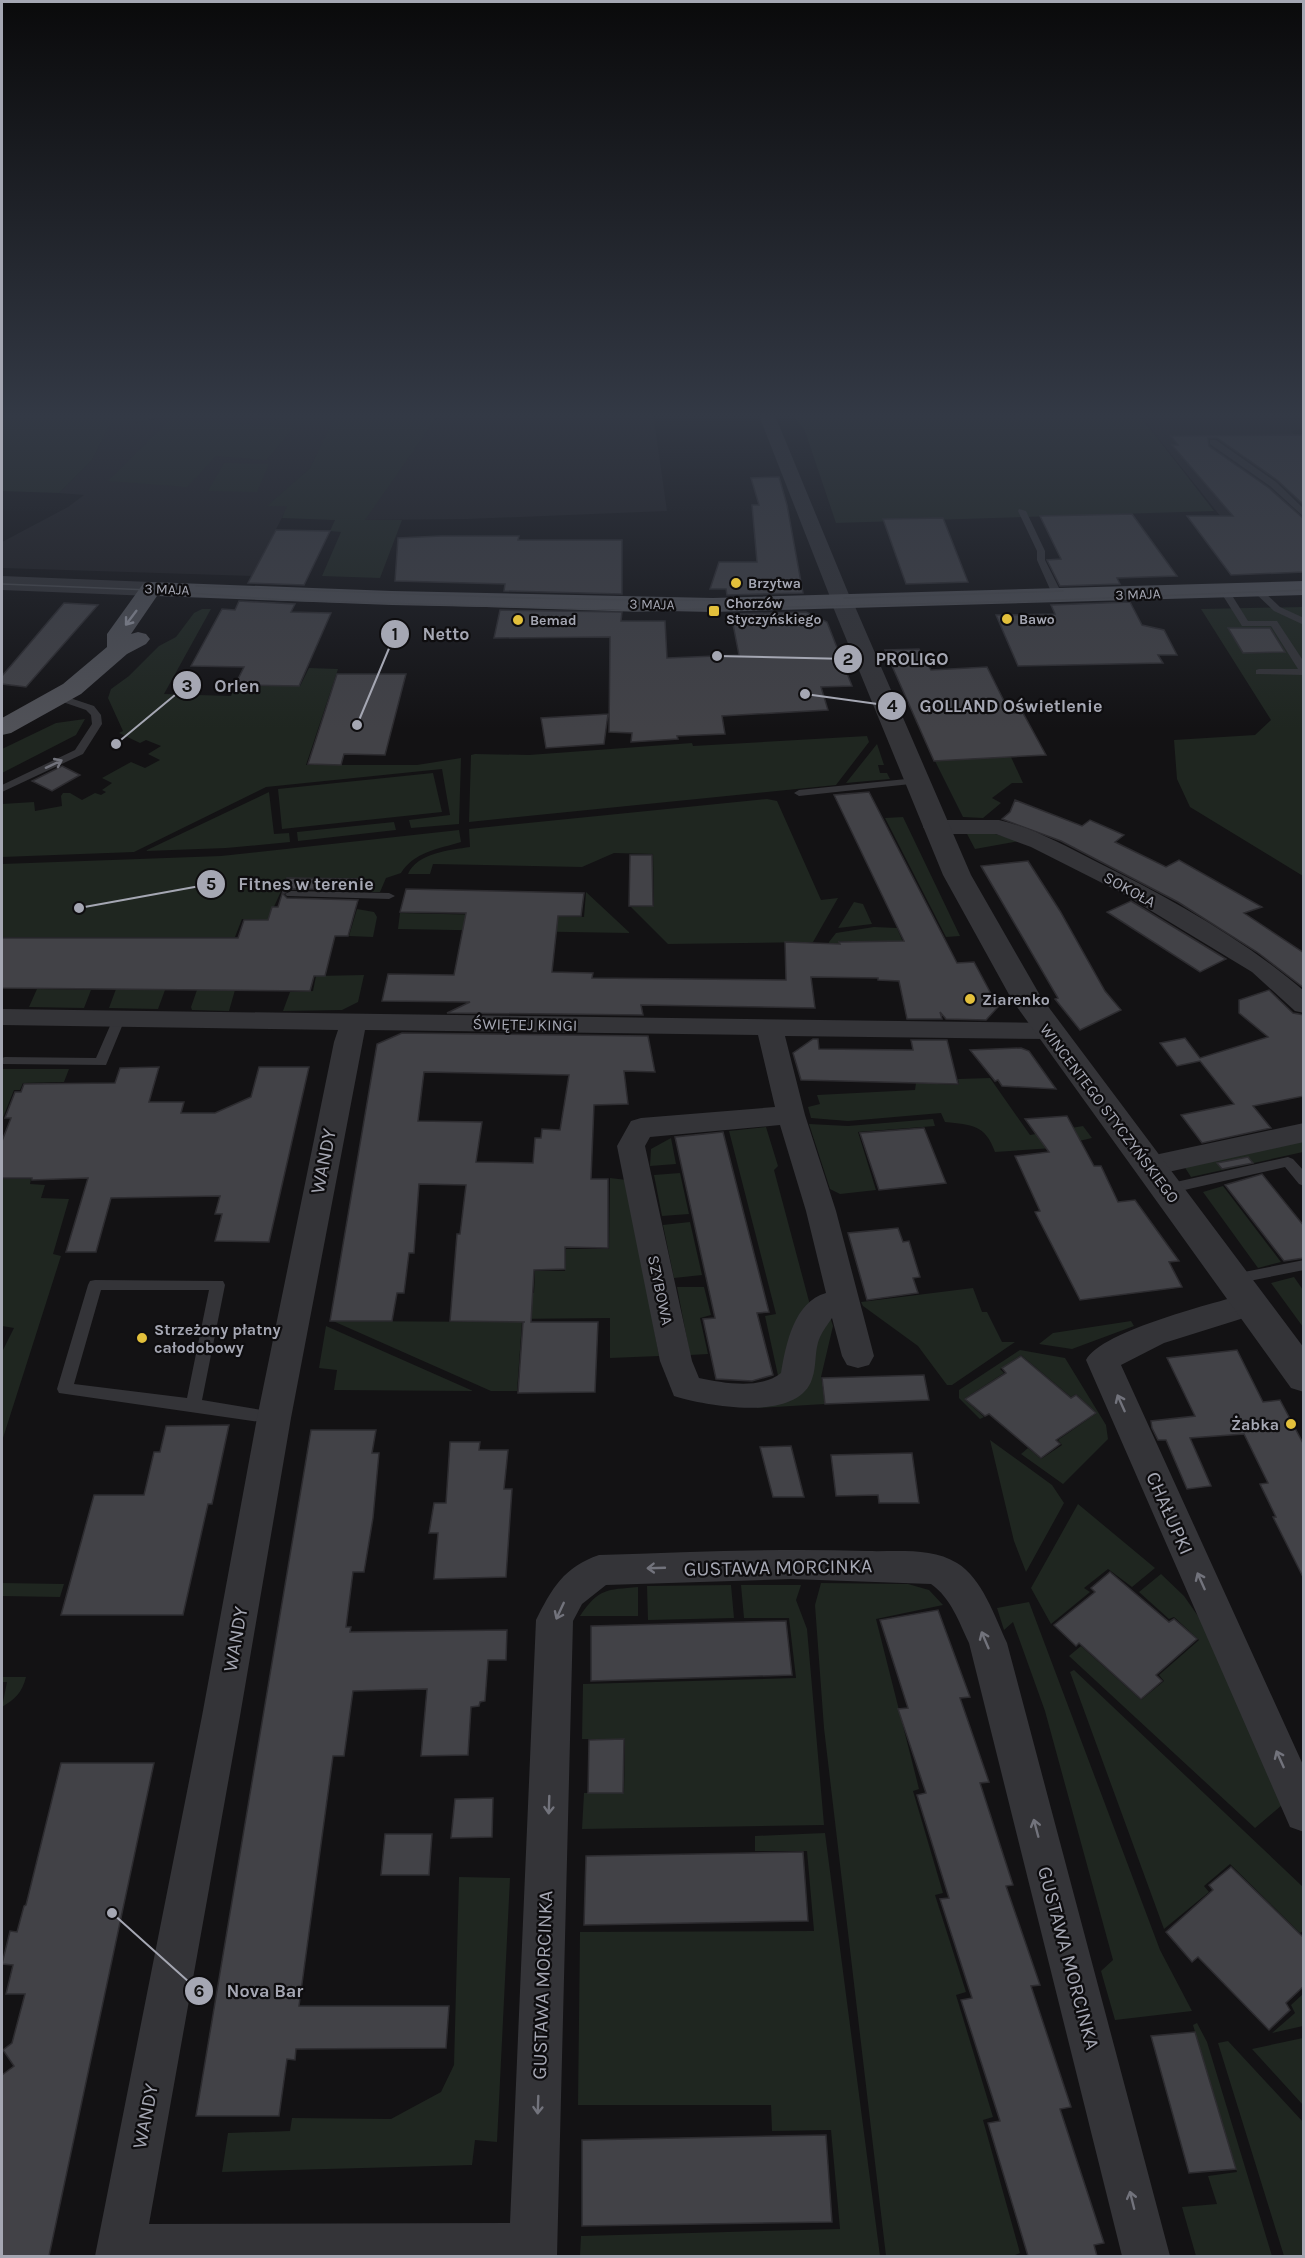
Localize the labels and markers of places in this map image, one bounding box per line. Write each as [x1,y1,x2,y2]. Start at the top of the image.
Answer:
place label: Brzytwa [748,575,801,592]
marker: Brzytwa [729,576,743,590]
place label: Chorzów Styczyńskiego [726,595,821,628]
marker: Chorzów Styczyńskiego [707,604,721,618]
place label: Bawo [1019,611,1055,628]
place label: Bemad [530,612,577,629]
marker: Bawo [1000,612,1014,626]
marker: Bemad [511,613,525,627]
callout: Netto [380,616,481,652]
callout: PROLIGO [833,641,960,677]
callout: Orlen [172,667,272,703]
callout: GOLLAND Oświetlenie [877,688,1114,724]
callout: Fitnes w terenie [196,866,386,902]
place label: Ziarenko [982,990,1050,1009]
marker: Ziarenko [963,992,977,1006]
place label: Strzeżony płatny całodobowy [154,1320,281,1357]
marker: Strzeżony płatny całodobowy [135,1331,149,1345]
place label: Żabka [1231,1415,1279,1434]
marker: Żabka [1284,1417,1298,1431]
callout: Nova Bar [184,1973,315,2009]

